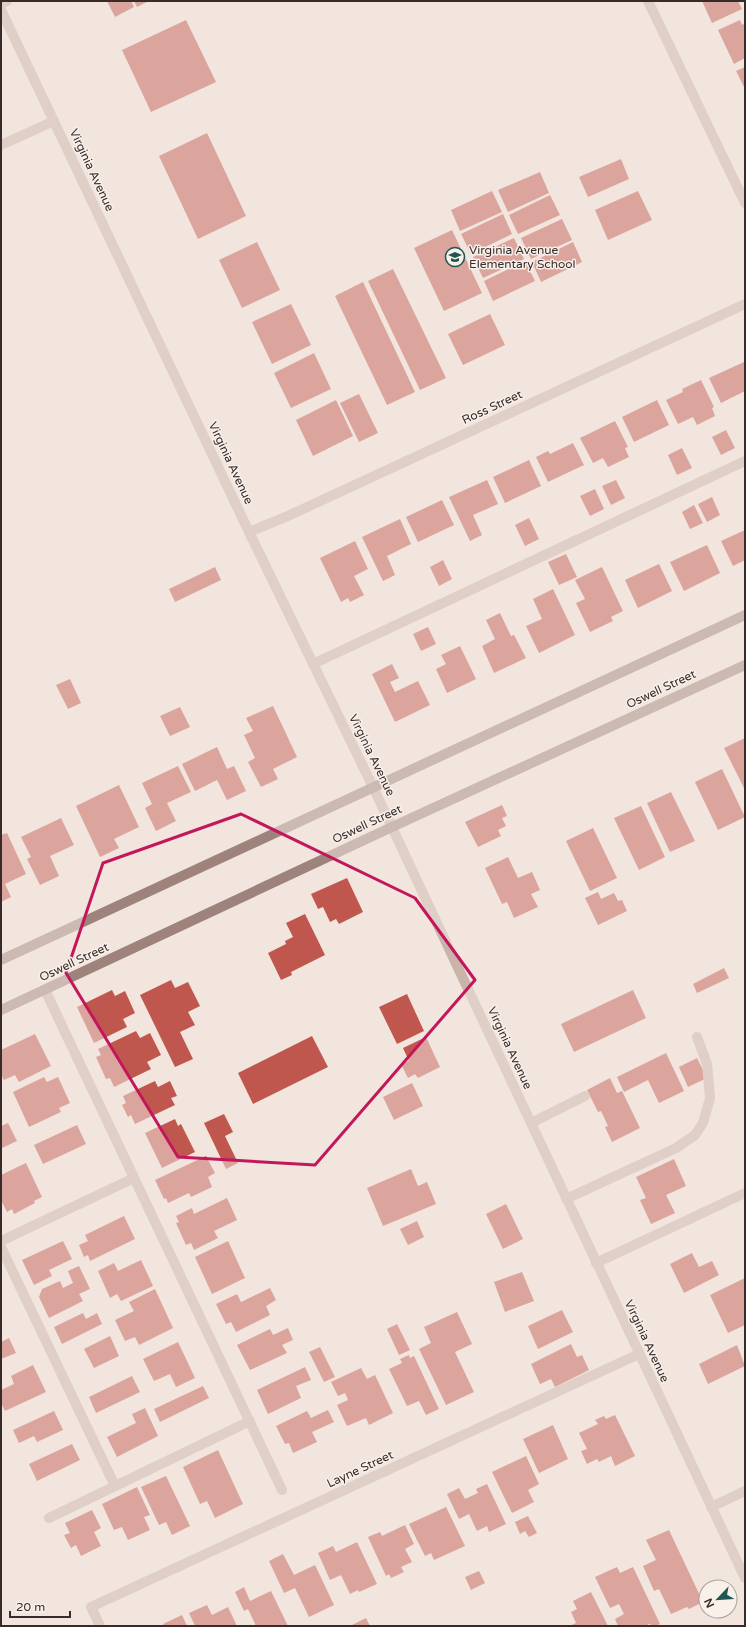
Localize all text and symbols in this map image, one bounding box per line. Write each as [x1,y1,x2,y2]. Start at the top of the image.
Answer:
street label: Virginia Avenue [67,127,117,214]
place label: Virginia Avenue Elementary School [469,243,576,271]
school or university icon: Virginia Avenue Elementary School [444,246,466,268]
street label: Ross Street [460,387,525,427]
street label: Virginia Avenue [206,420,256,507]
street label: Oswell Street [624,667,698,711]
street label: Virginia Avenue [346,712,398,798]
street label: Oswell Street [330,802,404,846]
street label: Oswell Street [37,940,111,984]
street label: Virginia Avenue [485,1005,535,1092]
street label: Virginia Avenue [622,1298,672,1385]
street label: Layne Street [325,1447,396,1490]
north arrow [698,1579,738,1619]
scale bar [10,1593,70,1619]
text: N [702,1596,717,1610]
text: 20 m [16,1600,45,1614]

